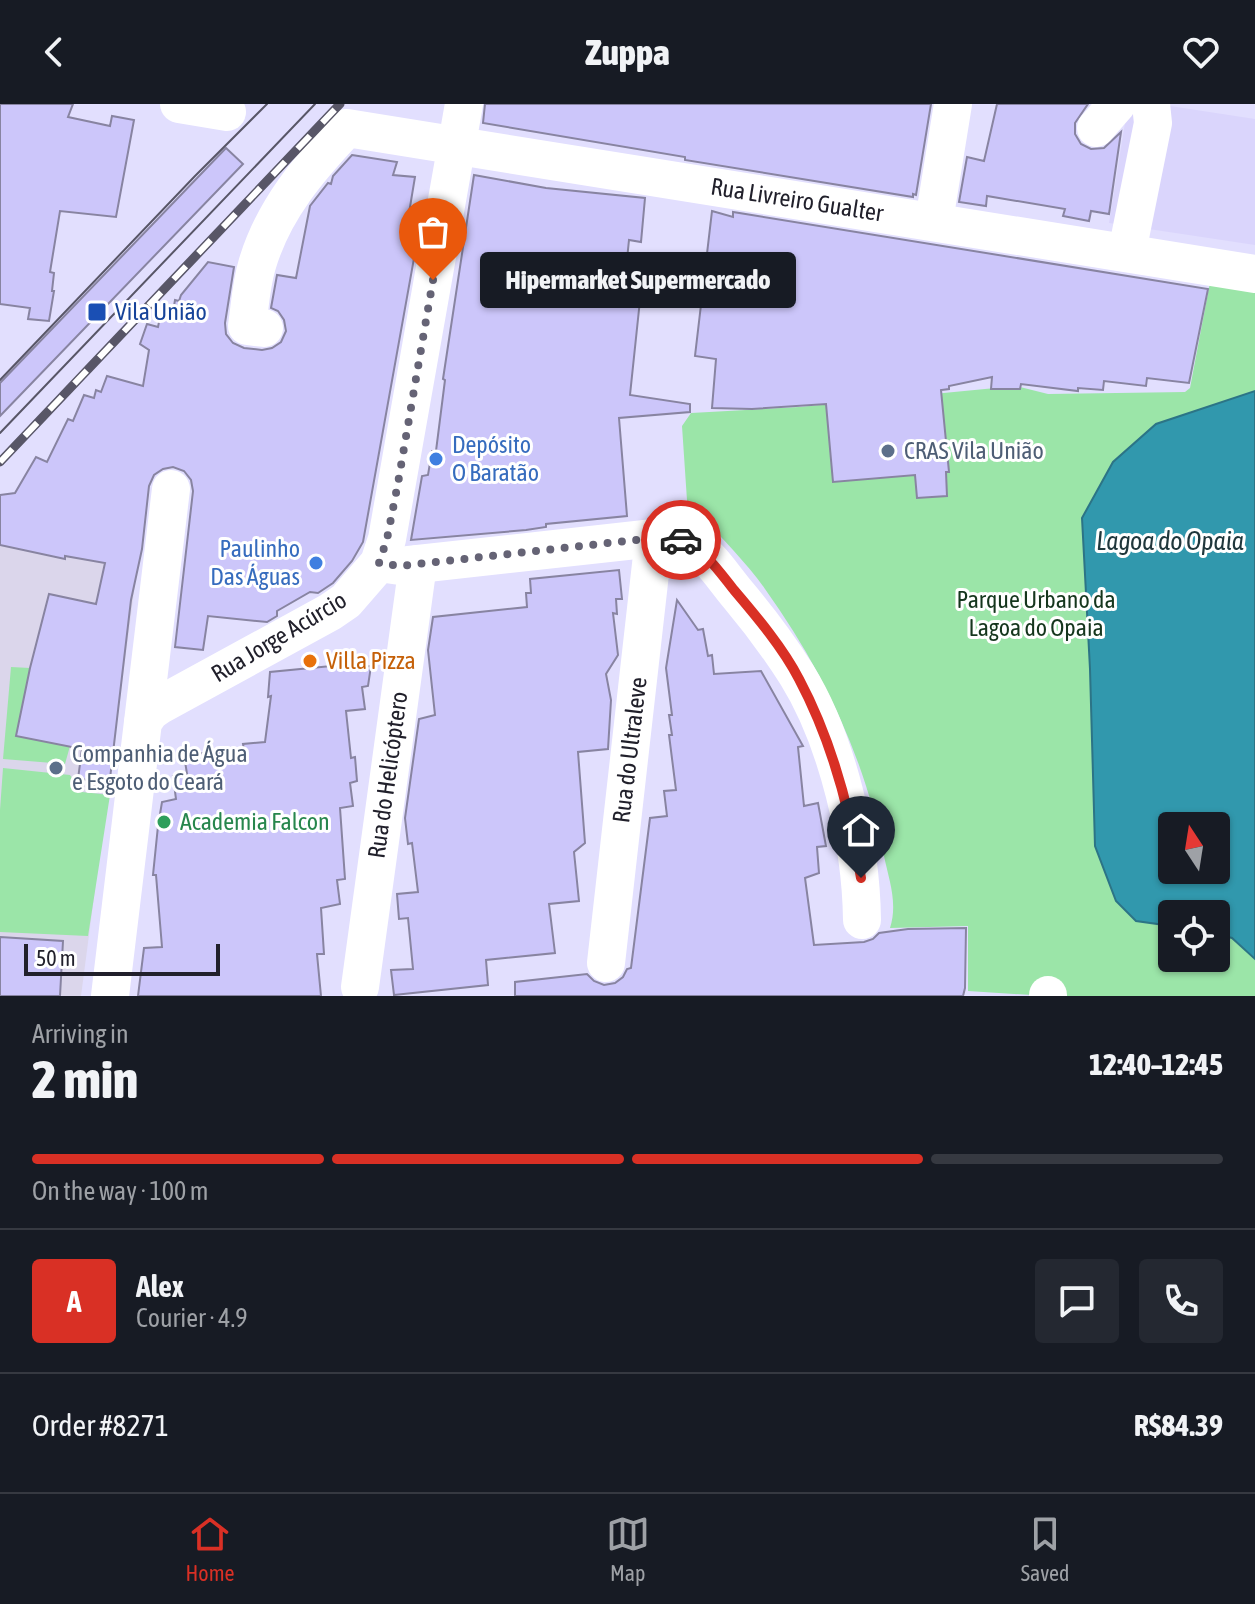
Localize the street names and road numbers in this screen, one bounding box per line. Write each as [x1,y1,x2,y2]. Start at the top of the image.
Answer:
street label: Rua Livreiro Gualter [709,173,886,227]
street label: Rua Jorge Acúrcio [206,586,351,687]
street label: Rua do Ultraleve [607,676,652,824]
street label: Rua do Helicóptero [362,690,413,860]

